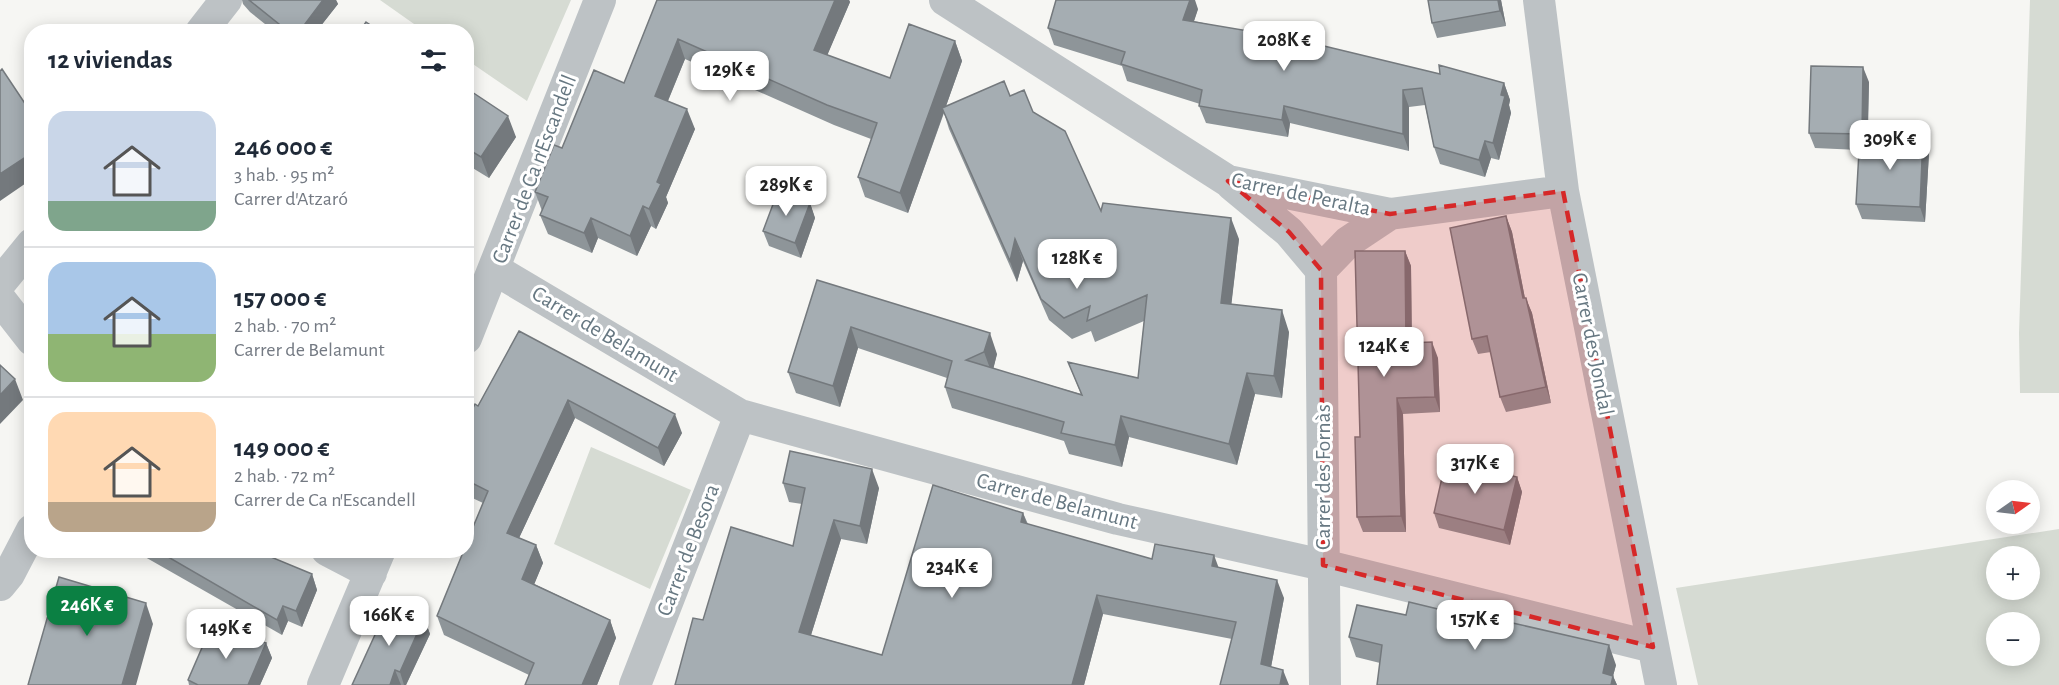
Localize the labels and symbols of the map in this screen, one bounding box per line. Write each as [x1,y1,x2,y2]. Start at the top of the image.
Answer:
pin: 208K € [1235,21,1333,72]
pin: 129K € [681,51,779,102]
street label: Carrer de Ca n'Escandell [488,72,580,266]
pin: 309K € [1841,120,1939,171]
pin: 289K € [737,166,835,217]
street label: Carrer de Peralta [1229,168,1373,220]
pin: 128K € [1028,239,1126,290]
street label: Carrer des Jondal [1568,271,1618,417]
street label: Carrer de Belamunt [528,282,682,386]
pin: 124K € [1335,327,1433,378]
street label: Carrer des Fornàs [1312,404,1334,550]
pin: 317K € [1426,444,1524,495]
street label: Carrer de Belamunt [974,469,1140,533]
north arrow [1986,480,2040,534]
street label: Carrer de Besora [653,481,723,619]
pin: 234K € [903,548,1001,599]
pin: 246K € [38,586,136,637]
pin: 166K € [340,596,438,647]
pin: 157K € [1426,600,1524,651]
pin: 149K € [177,609,275,660]

